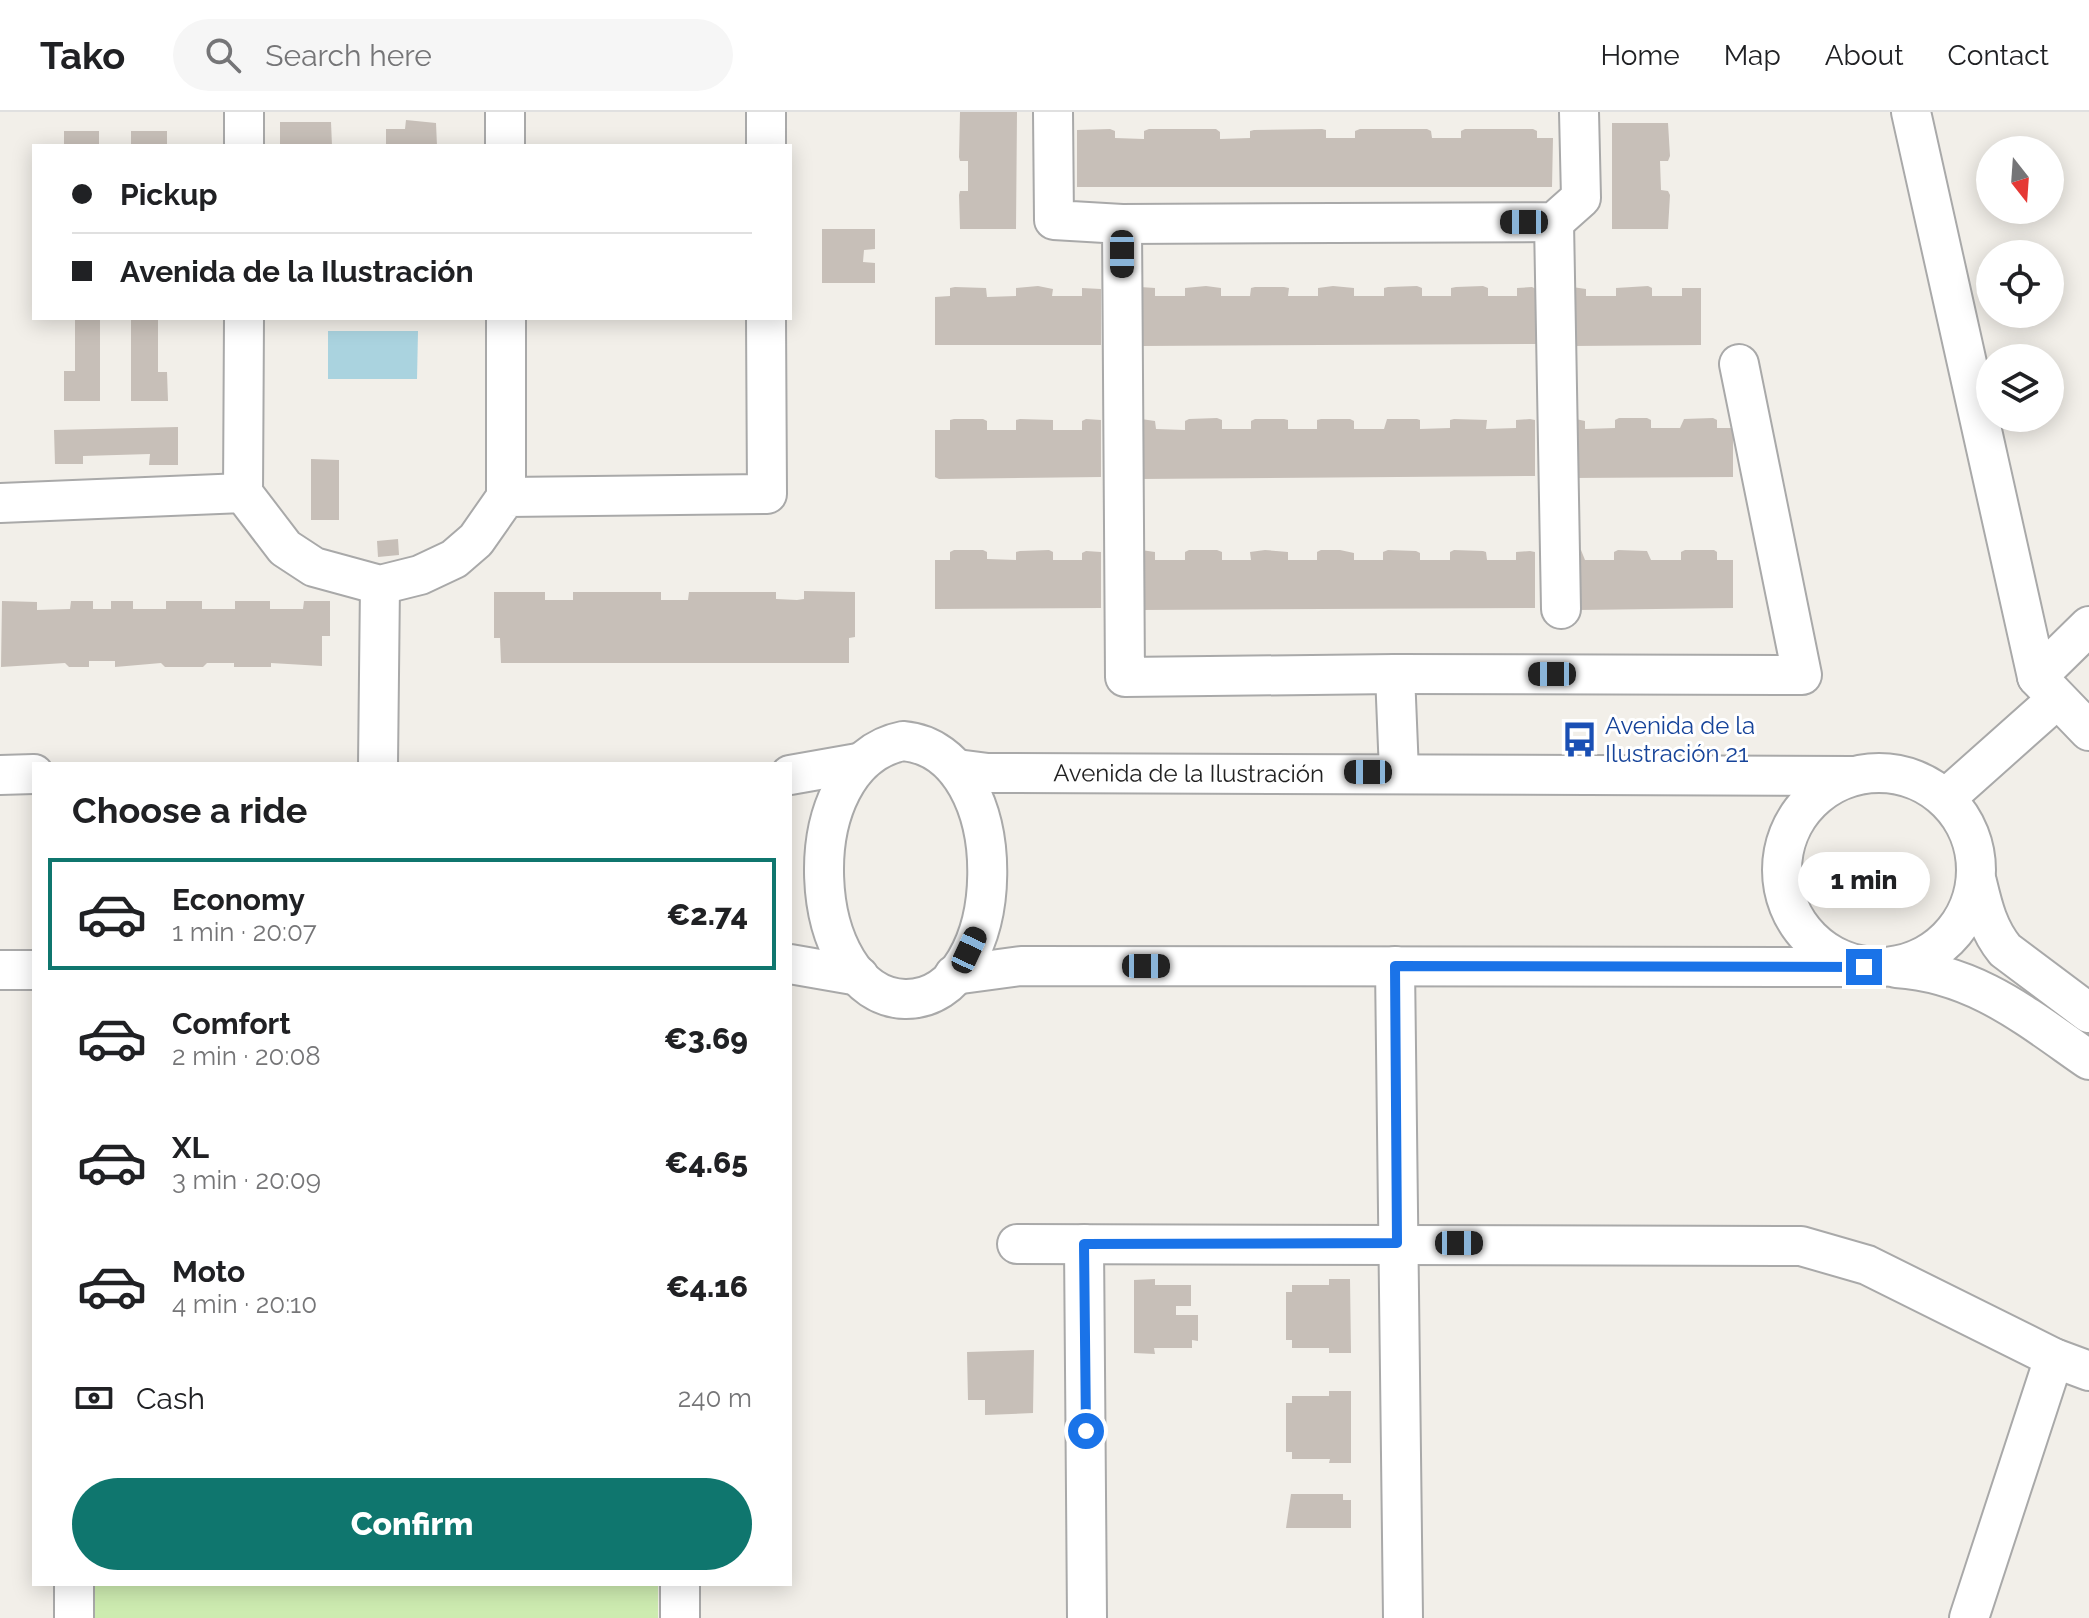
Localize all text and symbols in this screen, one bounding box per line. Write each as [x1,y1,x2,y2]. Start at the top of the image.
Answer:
search box [173,19,733,91]
text: Tako [40,33,125,78]
icon: search [201,33,245,77]
text: Search here [265,38,432,73]
text: Home [1600,39,1680,72]
text: Map [1724,39,1781,72]
text: About [1825,39,1904,72]
text: Contact [1948,39,2049,72]
north arrow [1976,136,2064,224]
map controls [1976,136,2064,432]
text: Pickup [120,177,218,212]
car [1500,210,1548,234]
car [1110,230,1134,278]
button: locate [1976,240,2064,328]
text: Avenida de la Ilustración [120,254,474,289]
button: layers [1976,344,2064,432]
car [1528,662,1576,686]
place label: Avenida de la Ilustración 21 [1605,711,1755,768]
bus stop icon: Avenida de la Ilustración 21 [1560,721,1598,759]
street label: Avenida de la Ilustración [1053,758,1324,788]
car [1344,760,1392,784]
text: Choose a ride [72,789,307,831]
callout: 1 min [1798,851,1930,907]
text: 1 min [1831,865,1897,895]
icon: car [76,878,148,950]
text: Economy [172,882,305,917]
text: €2.74 [666,897,748,932]
text: 1 min · 20:07 [172,917,317,947]
car [948,923,990,977]
route end [1846,949,1882,985]
car [1122,954,1170,978]
icon: car [76,1002,148,1074]
text: Comfort [172,1006,291,1041]
text: €3.69 [664,1021,748,1056]
text: 2 min · 20:08 [172,1041,321,1071]
icon: car [76,1126,148,1198]
text: XL [172,1130,209,1165]
text: €4.65 [665,1145,748,1180]
text: 3 min · 20:09 [172,1165,321,1195]
car [1435,1231,1483,1255]
icon: car [76,1250,148,1322]
text: Moto [172,1254,245,1289]
text: €4.16 [666,1269,748,1304]
text: 4 min · 20:10 [172,1289,317,1319]
icon: cash [72,1376,116,1420]
text: Cash [136,1381,205,1416]
text: 240 m [678,1383,752,1413]
route start [1068,1413,1104,1449]
button: Confirm [72,1478,752,1570]

